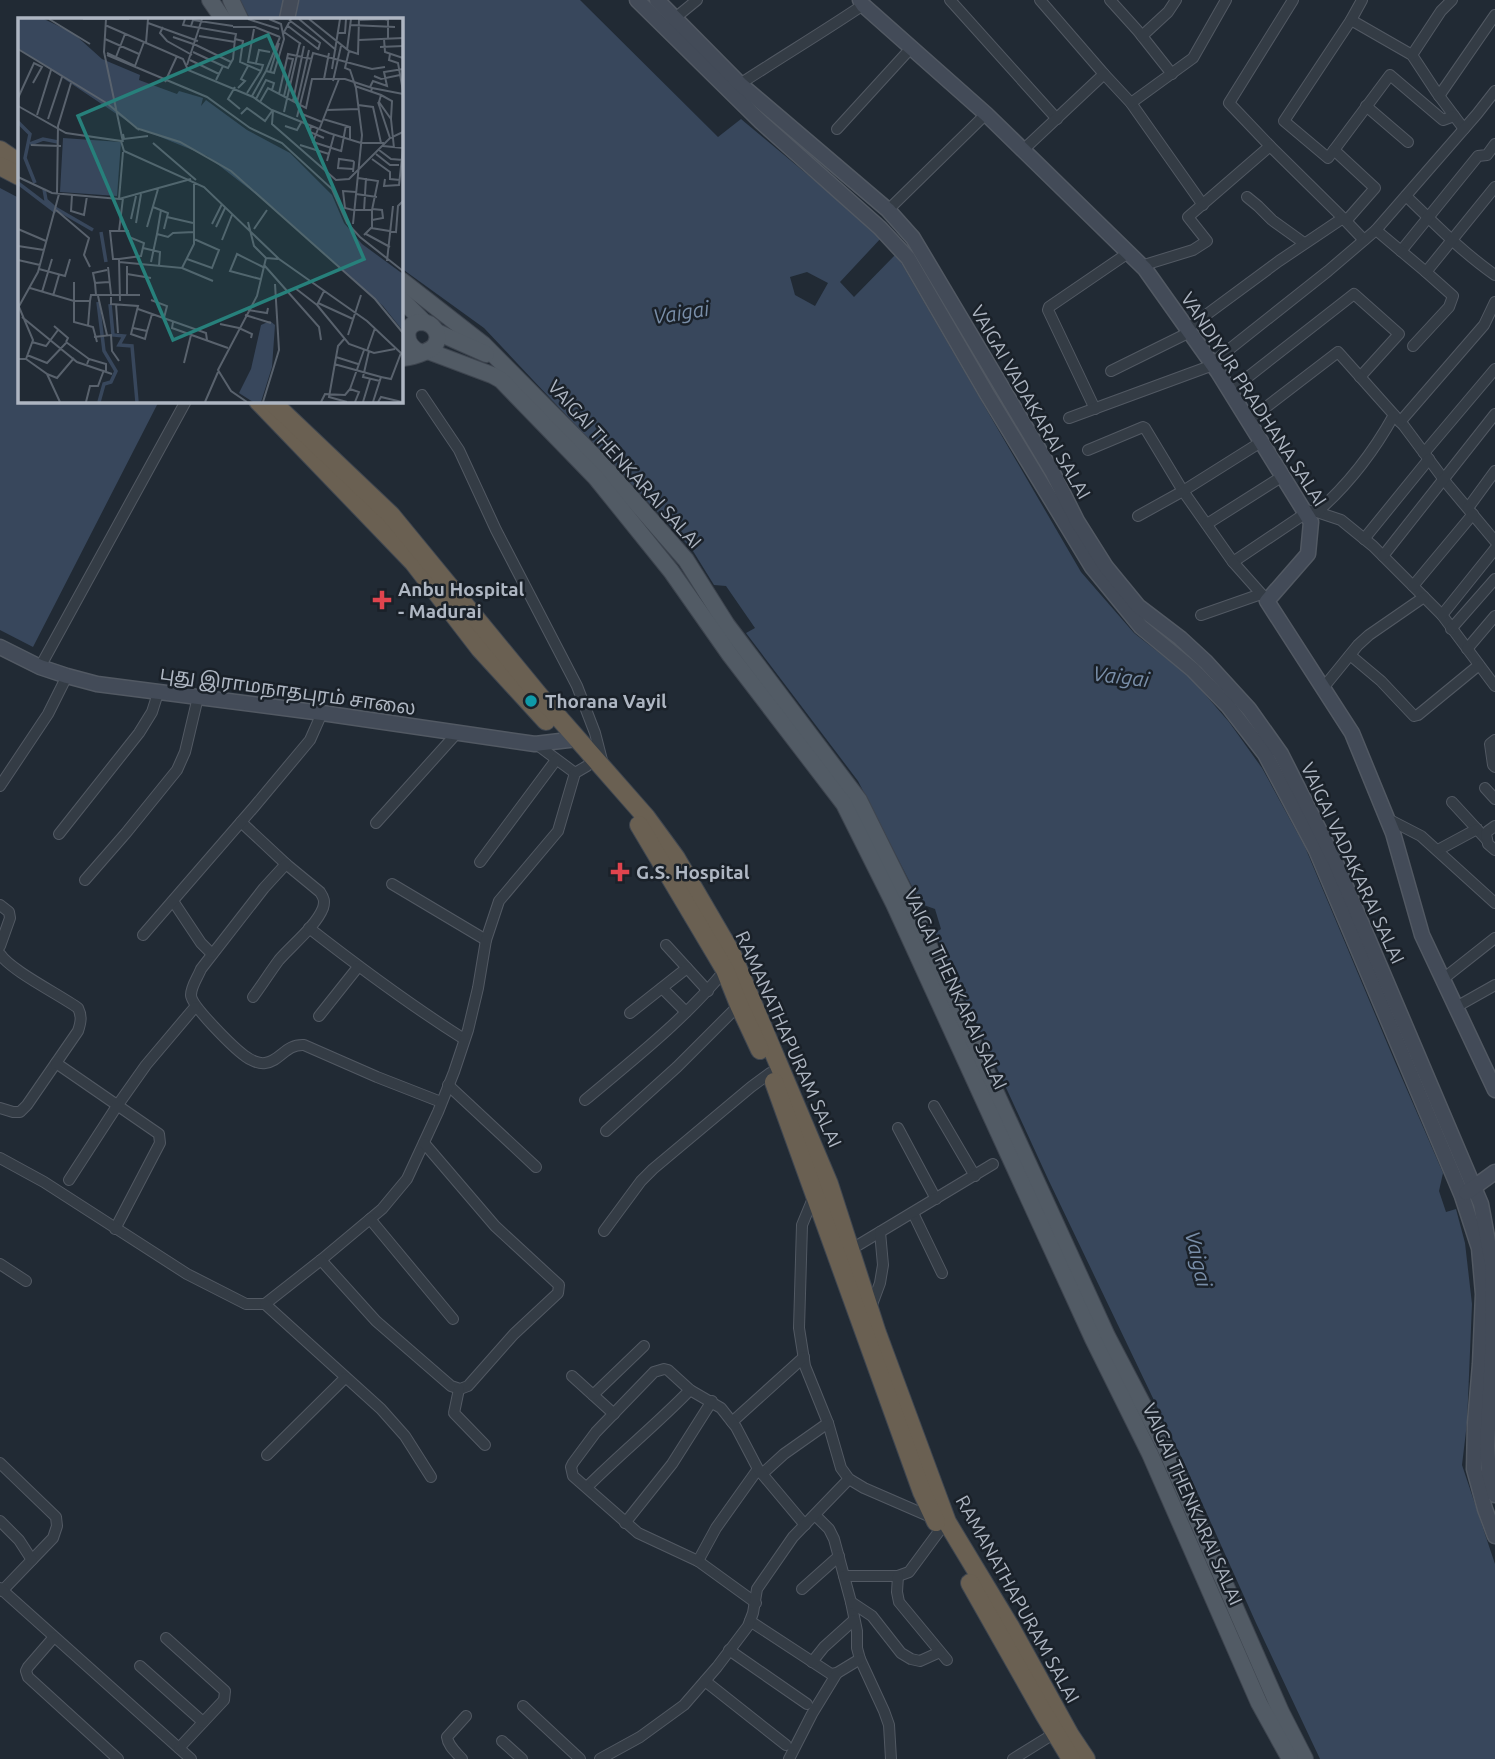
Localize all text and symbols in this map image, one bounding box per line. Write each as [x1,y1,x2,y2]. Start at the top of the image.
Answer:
inset map [18,18,402,402]
street label: VANDIYUR PRADHANA SALAI [1177,288,1331,510]
water label: Vaigai [651,296,712,328]
street label: VAIGAI VADAKARAI SALAI [967,301,1095,503]
street label: VAIGAI THENKARAI SALAI [544,375,706,553]
place label: Anbu Hospital - Madurai [398,578,525,622]
marker: Anbu Hospital - Madurai [372,590,392,610]
street label: புது இராமநாதபுரம் சாலை [158,661,417,722]
water label: Vaigai [1091,661,1151,691]
place label: Thorana Vayil [545,690,667,712]
marker: Thorana Vayil [523,693,539,709]
street label: VAIGAI VADAKARAI SALAI [1297,759,1409,967]
place label: G.S. Hospital [636,861,750,883]
marker: G.S. Hospital [610,862,630,882]
street label: VAIGAI THENKARAI SALAI [900,885,1012,1093]
street label: RAMANATHAPURAM SALAI [731,928,847,1150]
water label: Vaigai [1181,1229,1217,1290]
street label: VAIGAI THENKARAI SALAI [1138,1400,1248,1608]
street label: RAMANATHAPURAM SALAI [952,1491,1084,1707]

